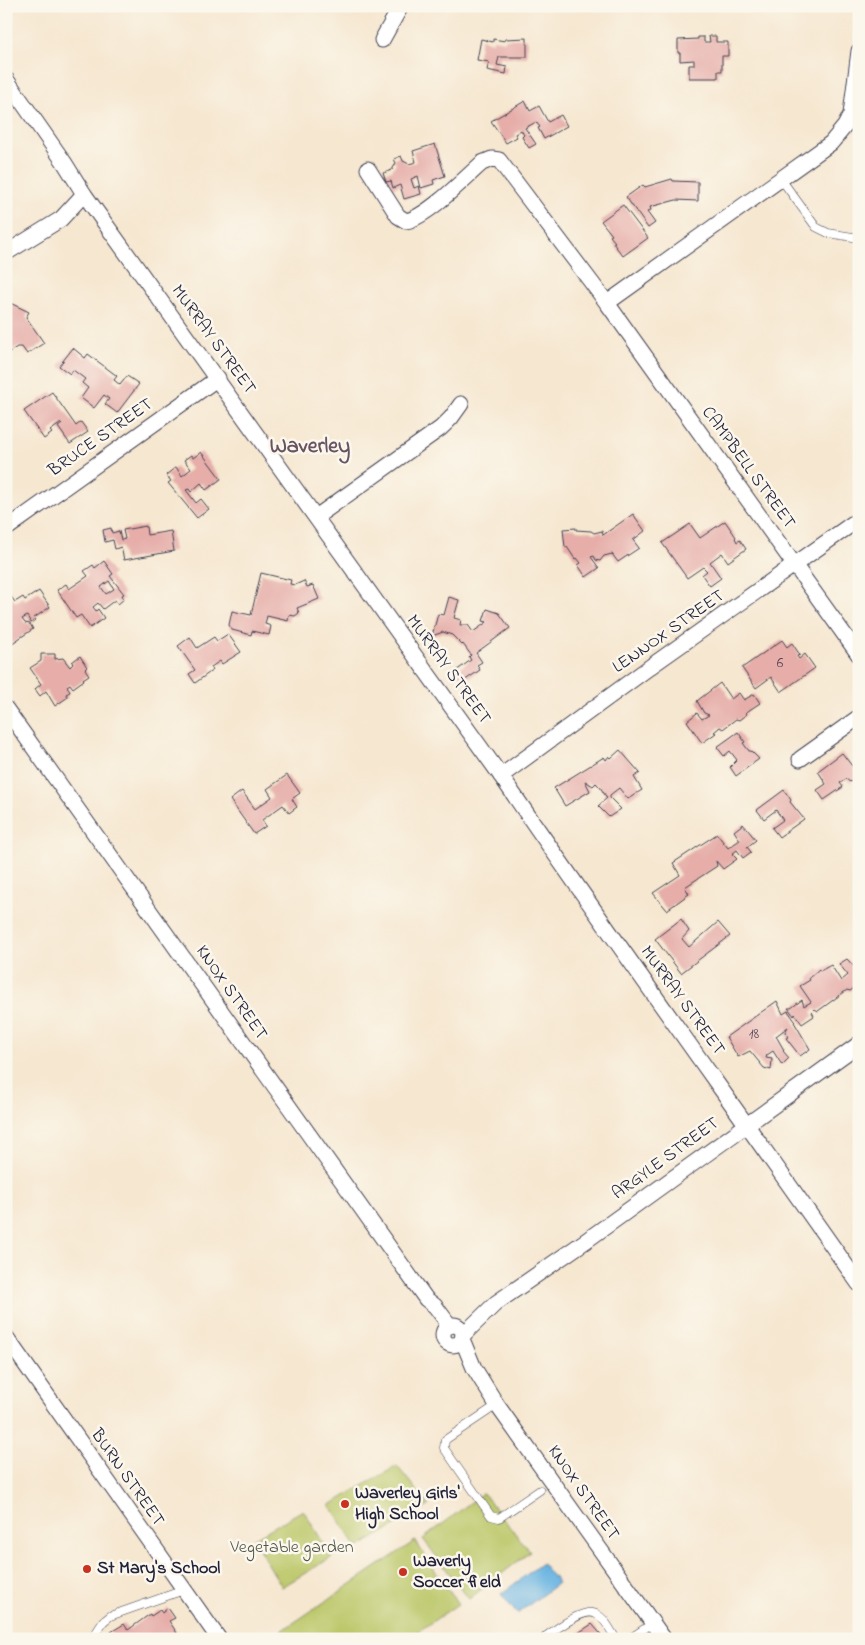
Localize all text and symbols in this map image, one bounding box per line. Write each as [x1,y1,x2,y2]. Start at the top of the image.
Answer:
street label: MURRAY STREET [164,280,262,400]
street label: BRUCE STREET [42,392,159,484]
street label: CAMPBELL STREET [695,401,801,535]
district label: Waverley [270,431,350,464]
street label: LENNOX STREET [608,584,730,680]
street label: MURRAY STREET [399,610,497,730]
house number: 6 [777,652,784,674]
street label: KNOX STREET [189,940,273,1046]
street label: MURRAY STREET [633,941,731,1061]
house number: 18 [749,1023,760,1045]
street label: ARGYLE STREET [607,1111,725,1207]
street label: BURN STREET [83,1423,170,1532]
street label: KNOX STREET [541,1440,625,1546]
place label: Waverley Girls' High School [355,1481,460,1529]
marker: Waverley Girls' High School [339,1498,351,1510]
park label: Vegetable garden [229,1535,354,1562]
place label: Waverly Soccer field [413,1549,502,1596]
place label: St Mary's School [97,1556,220,1583]
marker: St Mary's School [81,1563,93,1575]
marker: Waverly Soccer field [397,1566,409,1578]

